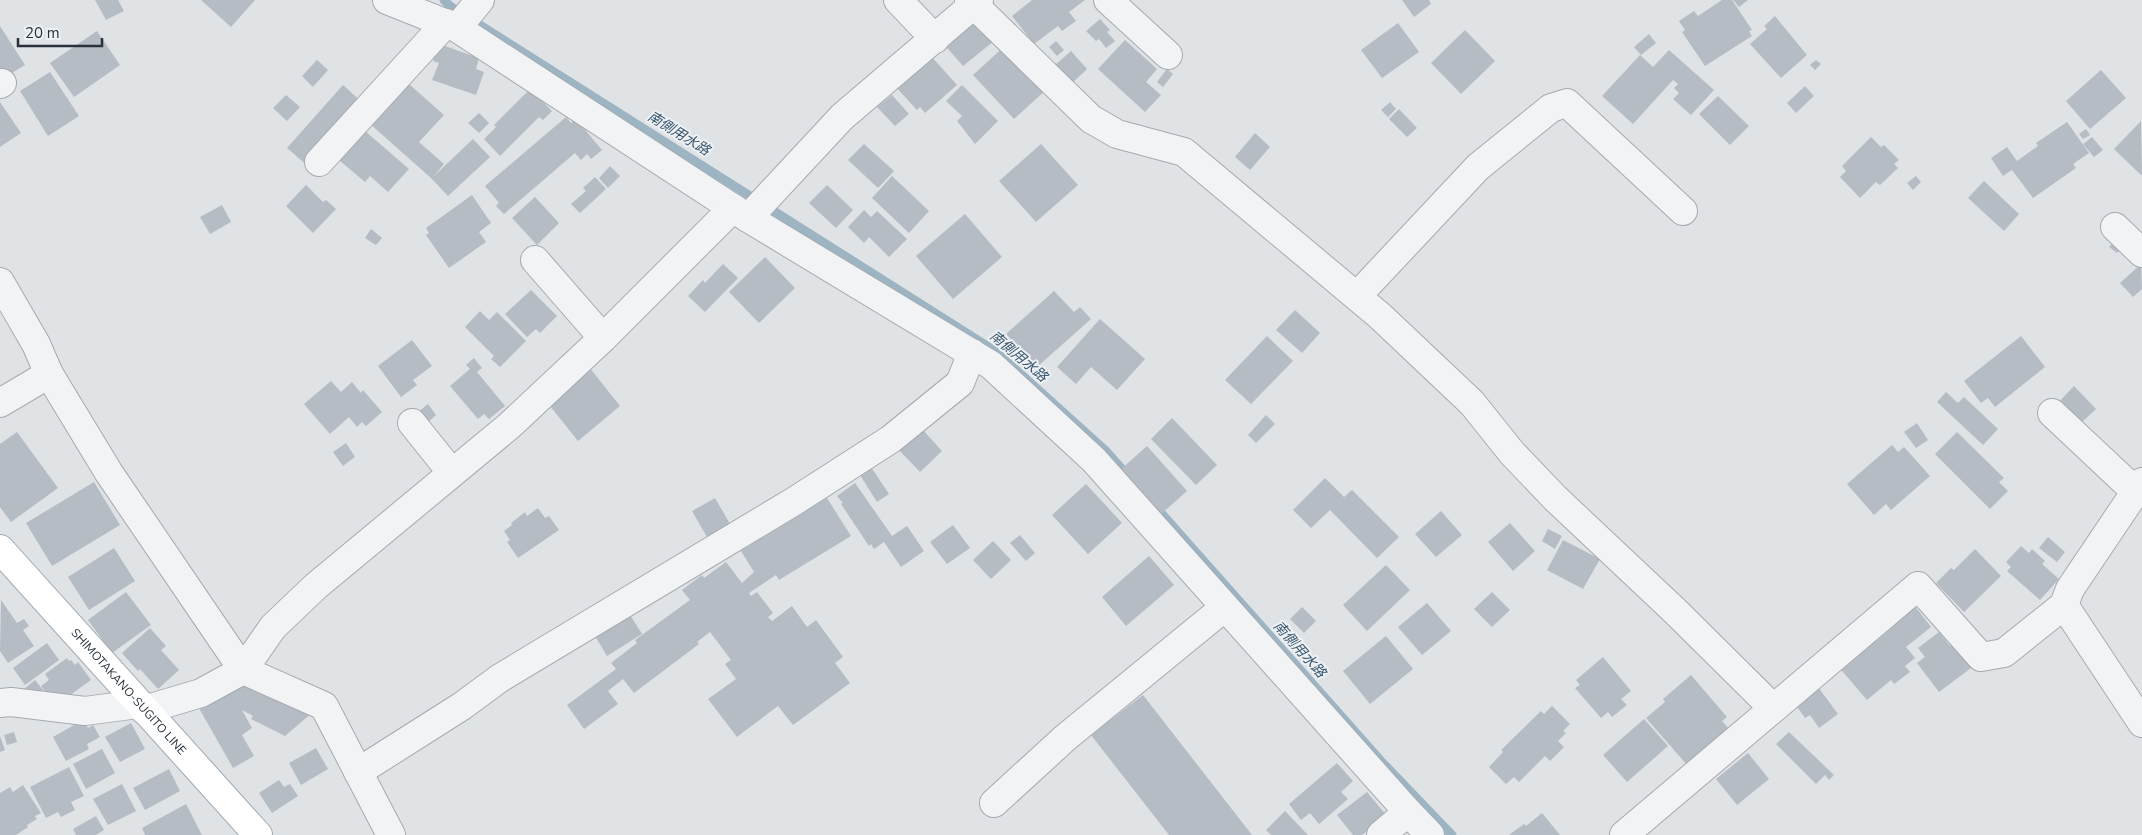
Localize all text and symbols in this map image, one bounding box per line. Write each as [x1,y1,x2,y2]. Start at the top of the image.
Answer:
scale bar [18,15,101,47]
text: 20 m [25,23,60,43]
water label: 南側用水路 [644,107,714,161]
water label: 南側用水路 [986,327,1052,387]
water label: 南側用水路 [1269,617,1331,682]
street label: SHIMOTAKANO-SUGITO LINE [67,625,190,758]

